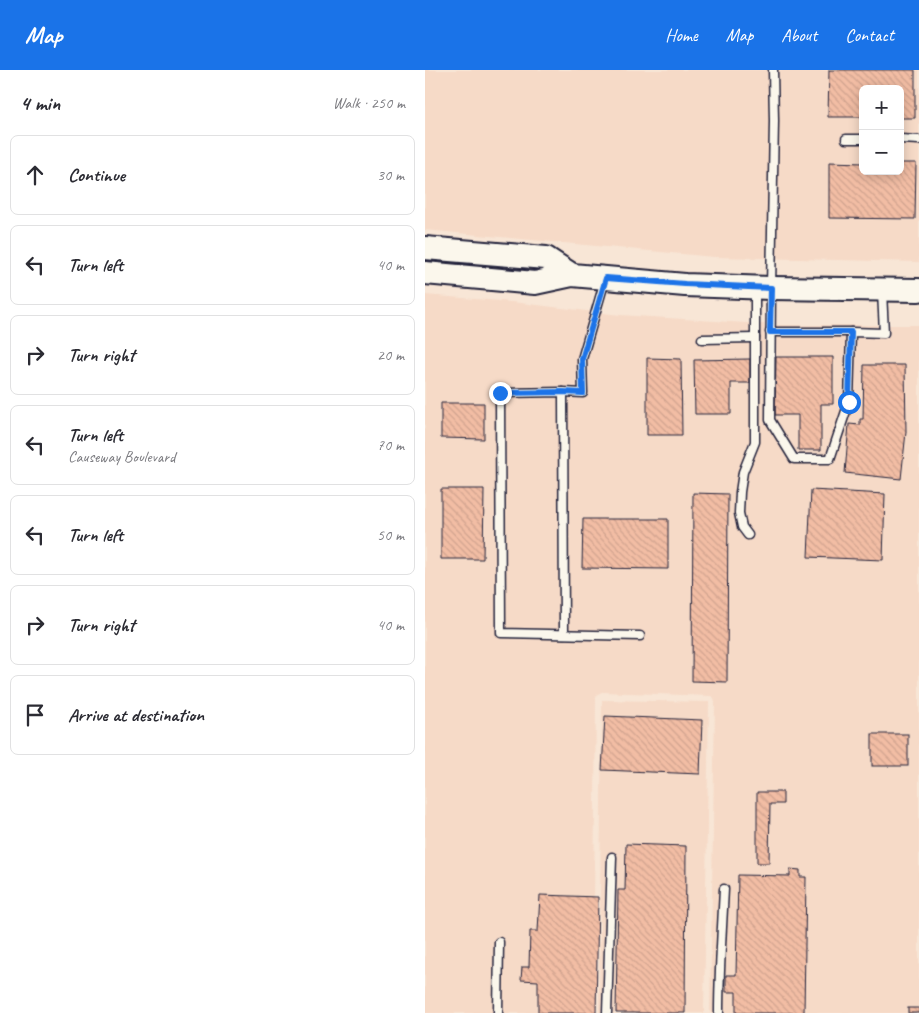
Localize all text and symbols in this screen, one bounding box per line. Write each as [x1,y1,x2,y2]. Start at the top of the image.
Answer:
text: Map [25,20,62,50]
text: Home [665,24,698,46]
text: Map [726,24,753,46]
text: About [781,24,817,46]
text: Contact [845,24,894,46]
map controls [859,85,904,175]
button: + [859,85,904,130]
text: 4 min [20,90,60,116]
text: Walk · 250 m [333,93,405,113]
button: − [859,130,904,175]
icon: ahead [21,161,49,189]
text: Continue [68,163,125,187]
text: 30 m [377,165,404,185]
icon: left [21,251,49,279]
text: Turn left [68,253,123,277]
text: 40 m [377,255,404,275]
icon: right [21,341,49,369]
text: Turn right [68,343,135,367]
text: 20 m [377,345,404,365]
route end [489,382,512,405]
route start [838,391,861,414]
text: Turn left [68,423,123,447]
icon: left [21,431,49,459]
text: 70 m [377,435,404,455]
text: Causeway Boulevard [68,447,175,467]
icon: left [21,521,49,549]
text: Turn left [68,523,123,547]
text: 50 m [377,525,404,545]
icon: right [21,611,49,639]
text: Turn right [68,613,135,637]
text: 40 m [377,615,404,635]
icon: arrive [21,701,49,729]
text: Arrive at destination [68,703,204,727]

